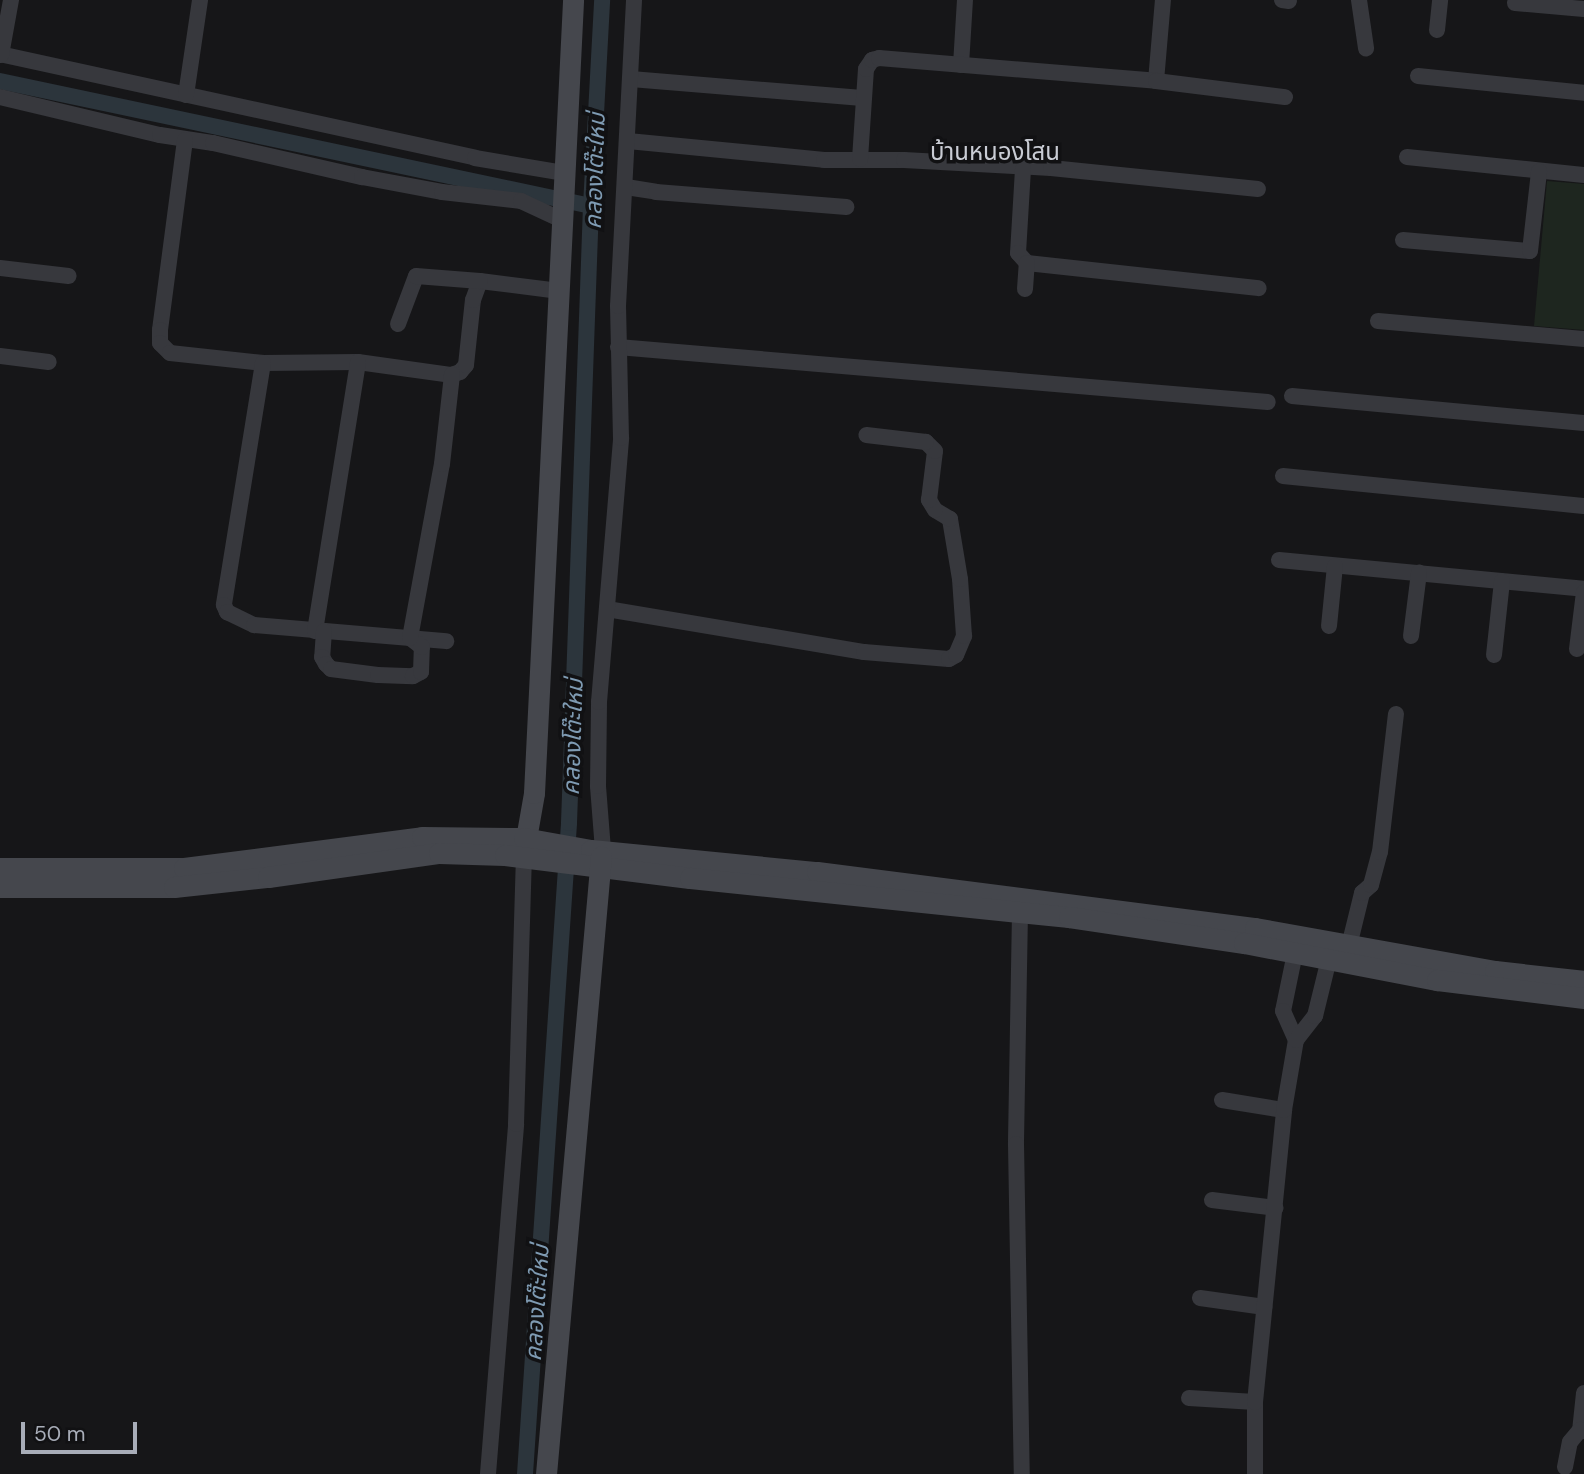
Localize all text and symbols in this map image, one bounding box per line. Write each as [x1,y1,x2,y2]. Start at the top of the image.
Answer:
water label: คลองโต๊ะใหม่ [579,112,611,230]
district label: บ้านหนองโสน [930,138,1060,166]
water label: คลองโต๊ะใหม่ [557,678,589,796]
water label: คลองโต๊ะใหม่ [519,1244,555,1362]
scale bar [24,1408,140,1452]
text: 50 m [34,1420,85,1448]

